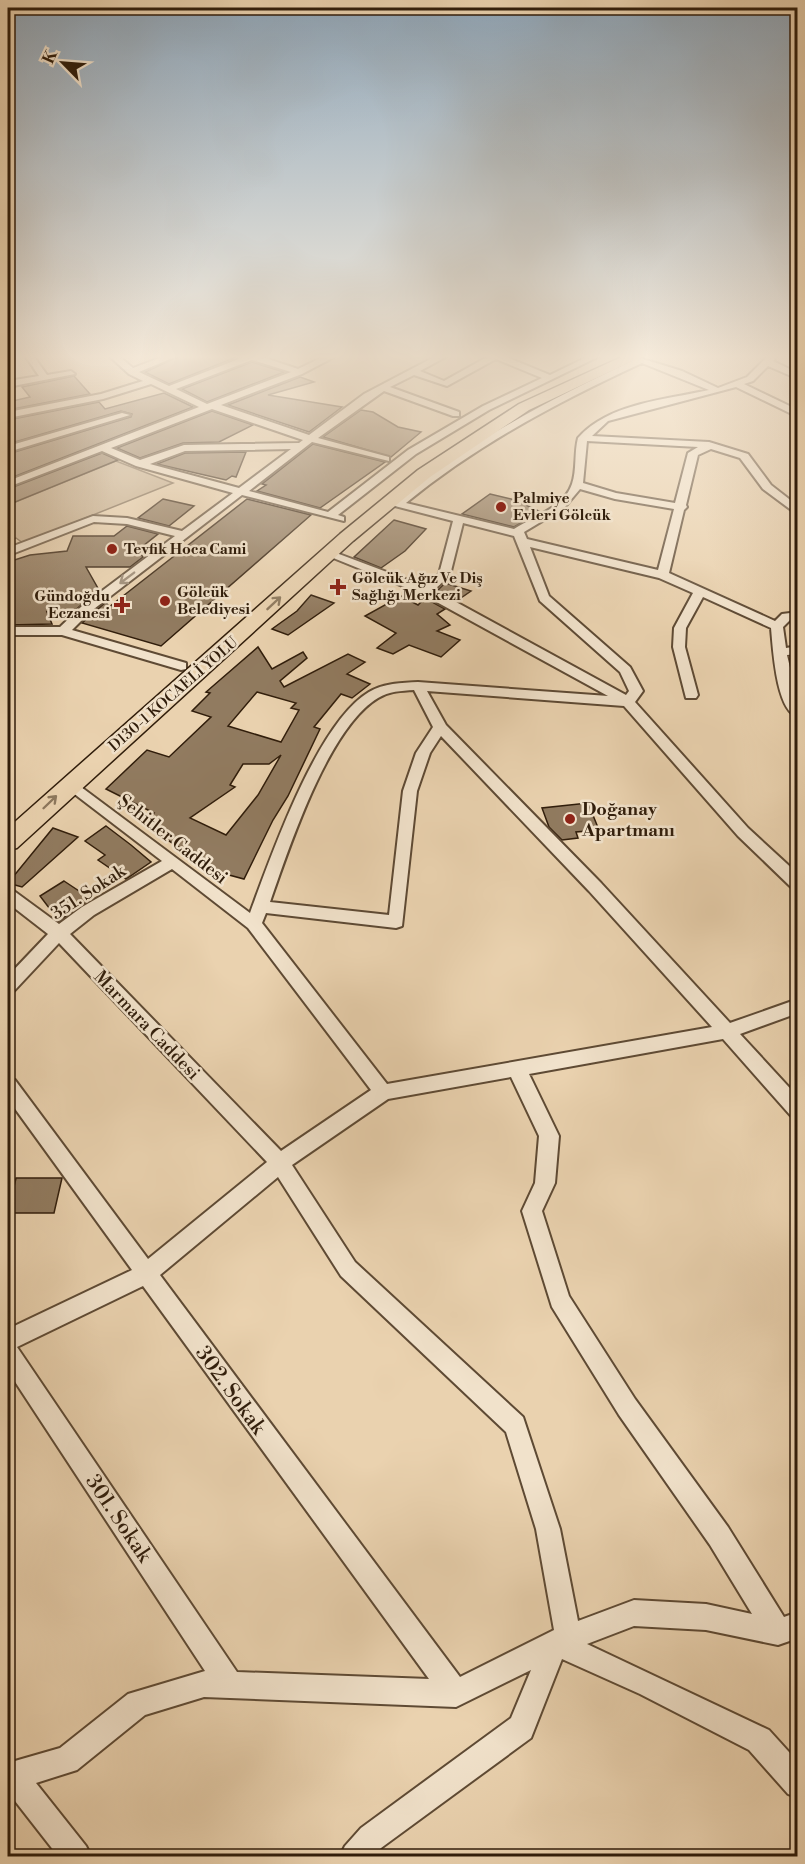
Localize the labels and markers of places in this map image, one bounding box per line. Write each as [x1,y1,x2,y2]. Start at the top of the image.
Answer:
place label: Palmiye Evleri Gölcük [513,489,611,525]
marker: Palmiye Evleri Gölcük [494,500,508,514]
place label: Tevfik Hoca Cami [124,540,247,559]
marker: Tevfik Hoca Cami [105,542,119,556]
place label: Gölcük Ağız Ve Diş Sağlığı Merkezi [352,569,483,605]
marker: Gölcük Ağız Ve Diş Sağlığı Merkezi [329,578,347,596]
place label: Gölcük Belediyesi [177,583,250,619]
place label: Gündoğdu Eczanesi [34,587,111,623]
marker: Gölcük Belediyesi [158,594,172,608]
marker: Gündoğdu Eczanesi [115,598,129,612]
place label: Doğanay Apartmanı [581,798,675,842]
marker: Doğanay Apartmanı [563,812,577,826]

